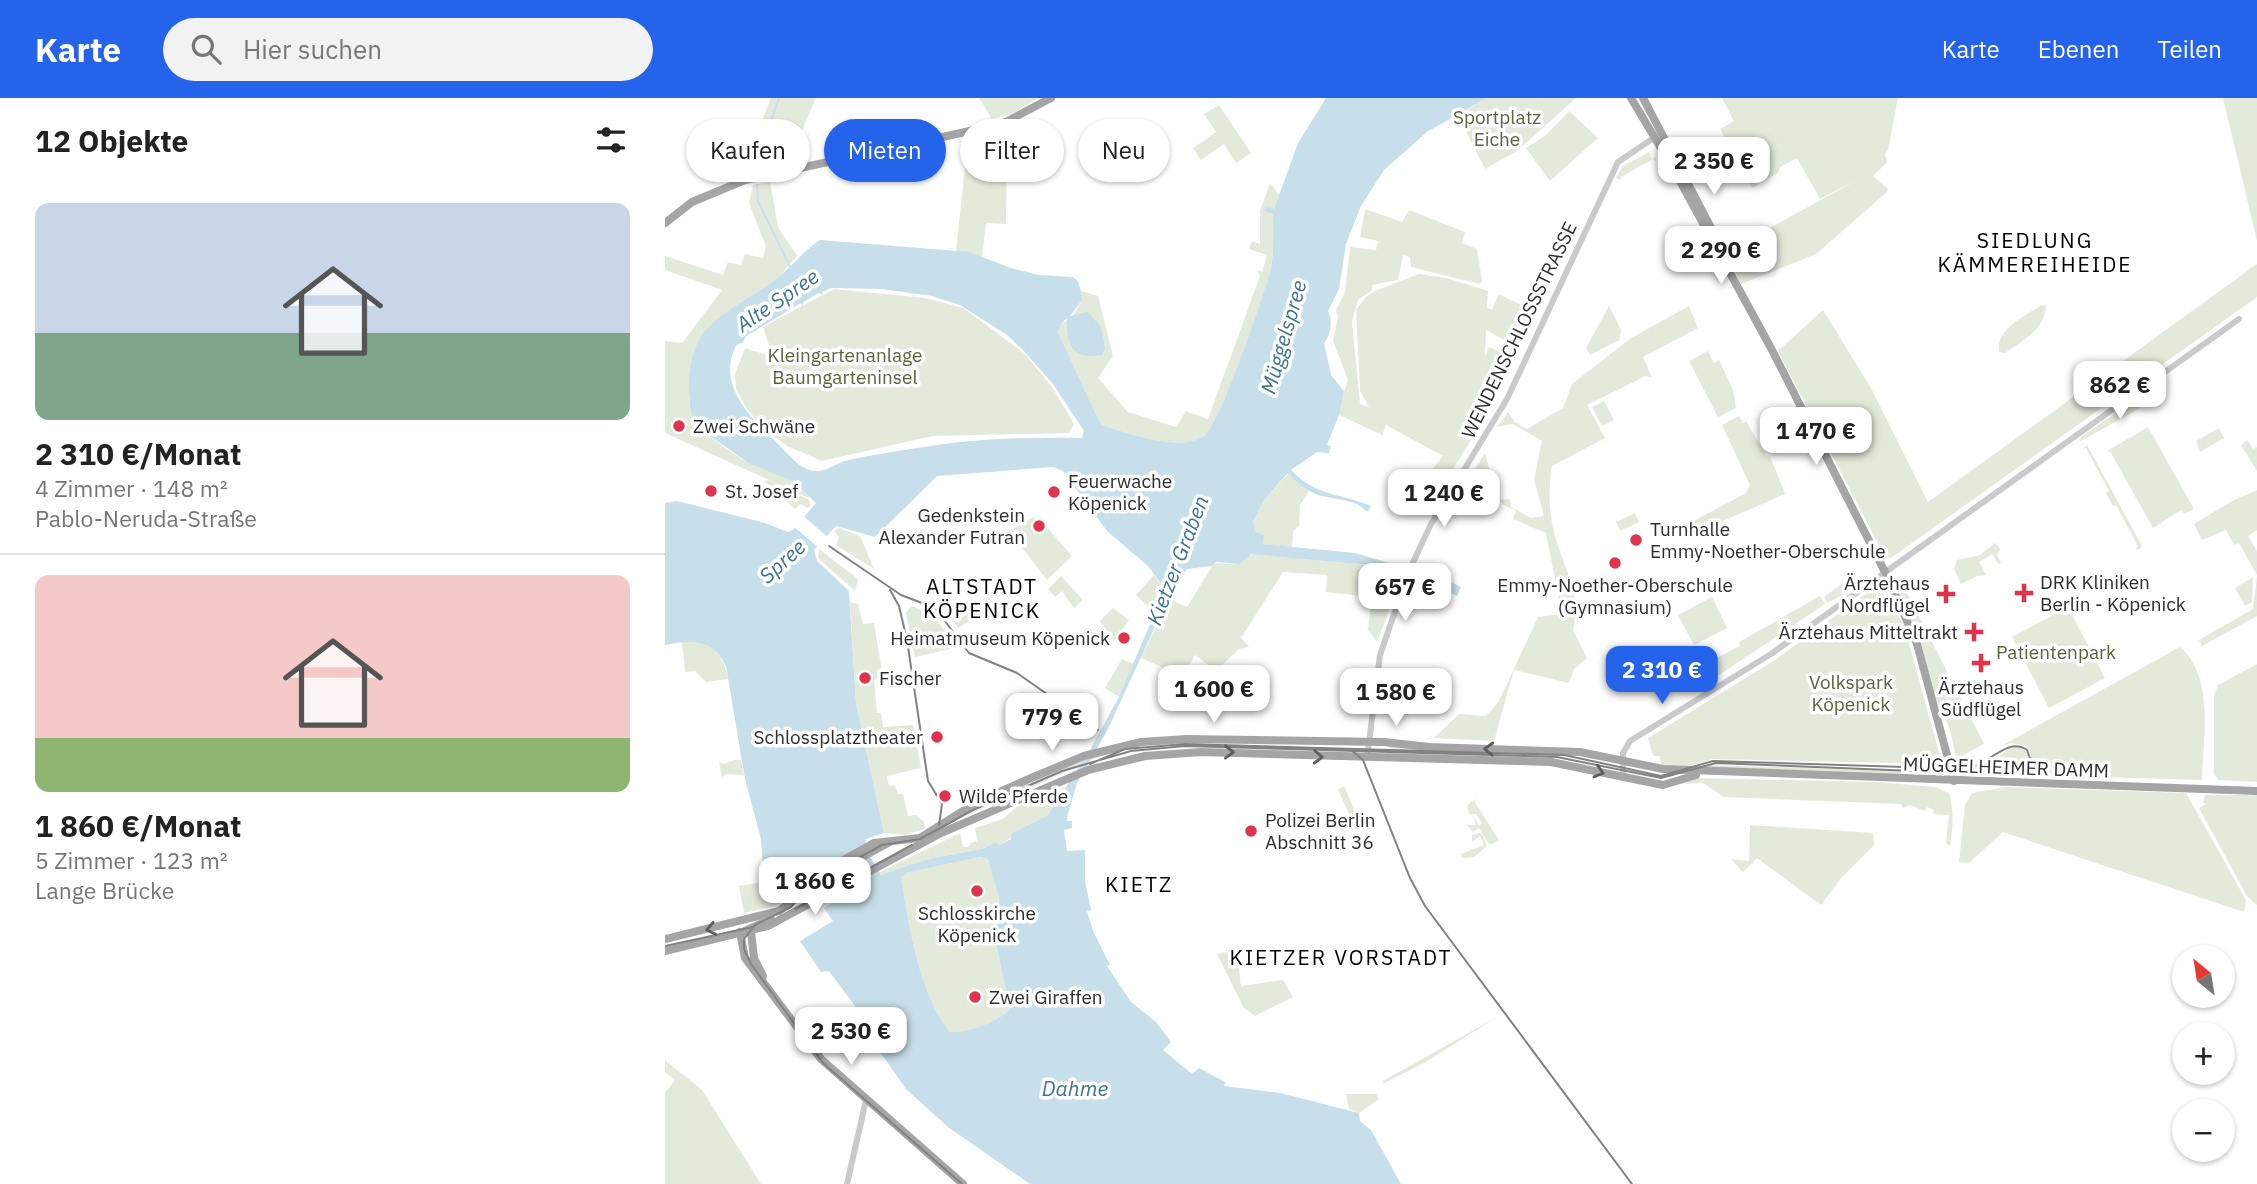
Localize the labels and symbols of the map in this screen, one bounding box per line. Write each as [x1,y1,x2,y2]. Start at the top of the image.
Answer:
park label: Sportplatz Eiche [1453,105,1541,151]
pin: 2 350 € [1649,138,1779,197]
street label: WENDENSCHLOSSSTRASSE [1456,218,1582,442]
pin: 2 290 € [1656,226,1786,286]
district label: SIEDLUNG KÄMMEREIHEIDE [1937,226,2133,278]
water label: Alte Spree [729,262,824,338]
water label: Müggelspree [1253,277,1313,397]
park label: Kleingartenanlage Baumgarteninsel [768,343,922,389]
pin: 862 € [2071,362,2169,421]
pin: 1 470 € [1751,408,1881,467]
place label: Zwei Schwäne [693,414,815,438]
marker: Zwei Schwäne [671,418,687,434]
place label: Feuerwache Köpenick [1068,469,1172,515]
pin: 1 240 € [1379,470,1509,529]
place label: St. Josef [725,479,799,503]
marker: St. Josef [703,483,719,499]
marker: Feuerwache Köpenick [1046,484,1062,500]
water label: Kietzer Graben [1139,491,1215,629]
place label: Gedenkstein Alexander Futran [879,503,1025,549]
place label: Turnhalle Emmy-Noether-Oberschule [1650,517,1886,563]
marker: Gedenkstein Alexander Futran [1031,518,1047,534]
marker: Turnhalle Emmy-Noether-Oberschule [1628,532,1644,548]
water label: Spree [753,533,811,589]
marker: Emmy-Noether-Oberschule (Gymnasium) [1607,555,1623,571]
pin: 657 € [1356,564,1454,623]
place label: DRK Kliniken Berlin - Köpenick [2040,570,2186,616]
place label: Ärztehaus Nordflügel [1840,571,1930,617]
district label: ALTSTADT KÖPENICK [923,572,1041,624]
place label: Emmy-Noether-Oberschule (Gymnasium) [1497,573,1733,619]
marker: DRK Kliniken Berlin - Köpenick [2014,583,2034,603]
marker: Ärztehaus Nordflügel [1936,584,1956,604]
place label: Ärztehaus Mitteltrakt [1779,620,1958,644]
marker: Ärztehaus Mitteltrakt [1964,622,1984,642]
place label: Heimatmuseum Köpenick [890,626,1110,650]
marker: Heimatmuseum Köpenick [1116,630,1132,646]
park label: Patientenpark [1996,640,2116,664]
pin: 2 310 € [1597,646,1727,706]
marker: Ärztehaus Südflügel [1971,653,1991,673]
place label: Fischer [879,666,941,690]
pin: 1 600 € [1149,666,1279,725]
pin: 1 580 € [1331,668,1461,728]
marker: Fischer [857,670,873,686]
park label: Volkspark Köpenick [1809,670,1893,716]
place label: Ärztehaus Südflügel [1938,675,2024,721]
pin: 779 € [1003,694,1101,753]
place label: Schlossplatztheater [754,725,923,749]
marker: Schlossplatztheater [929,729,945,745]
one-way arrow [1484,741,1494,757]
one-way arrow [1224,744,1234,760]
one-way arrow [1313,749,1324,765]
street label: MÜGGELHEIMER DAMM [1903,751,2109,783]
one-way arrow [1592,764,1604,779]
place label: Wilde Pferde [959,784,1068,808]
marker: Wilde Pferde [937,788,953,804]
place label: Polizei Berlin Abschnitt 36 [1265,808,1376,854]
marker: Polizei Berlin Abschnitt 36 [1243,823,1259,839]
pin: 1 860 € [750,858,880,917]
district label: KIETZ [1105,870,1173,898]
marker: Schlosskirche Köpenick [969,883,985,899]
place label: Schlosskirche Köpenick [918,901,1036,947]
one-way arrow [705,920,717,935]
district label: KIETZER VORSTADT [1229,943,1453,971]
north arrow [2172,945,2235,1008]
place label: Zwei Giraffen [989,985,1103,1009]
marker: Zwei Giraffen [967,989,983,1005]
pin: 2 530 € [786,1007,916,1067]
water label: Dahme [1042,1074,1108,1102]

